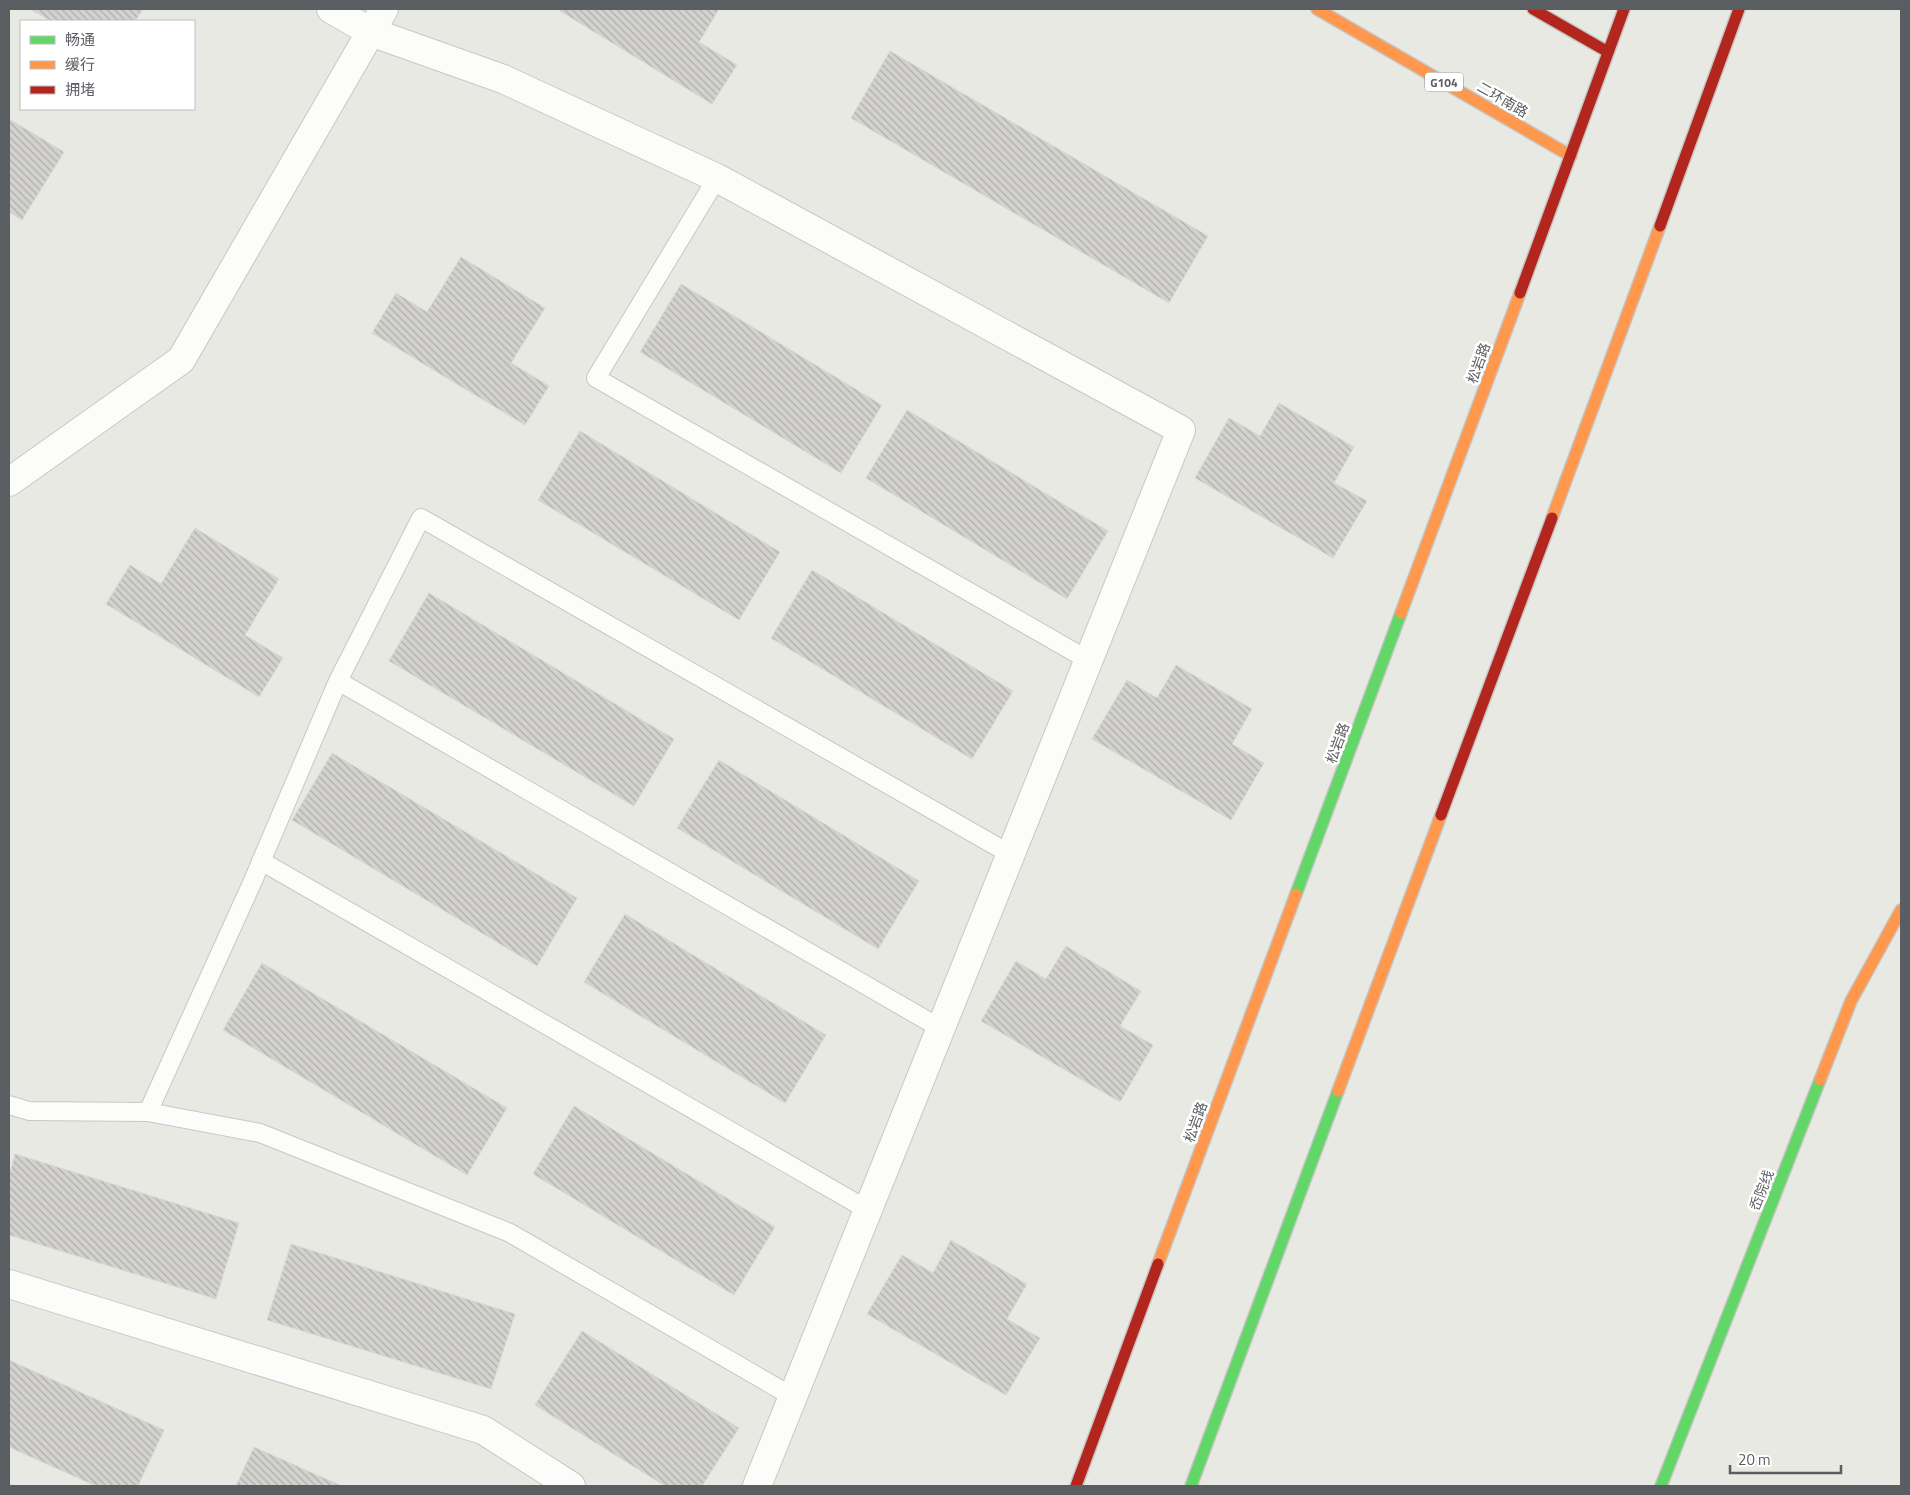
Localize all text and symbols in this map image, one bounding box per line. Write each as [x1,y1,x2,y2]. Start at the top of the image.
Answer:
legend [20,20,195,110]
text: 畅通 [65,28,95,51]
text: 缓行 [65,53,95,76]
road number: G104 [1425,72,1463,91]
street label: 二环南路 [1474,76,1532,122]
text: 拥堵 [65,78,95,101]
street label: 松岩路 [1461,340,1495,386]
street label: 松岩路 [1320,720,1354,766]
street label: 松岩路 [1178,1099,1212,1145]
street label: 岙院线 [1744,1167,1778,1213]
scale bar [1730,1442,1841,1474]
text: 20 m [1738,1448,1771,1471]

